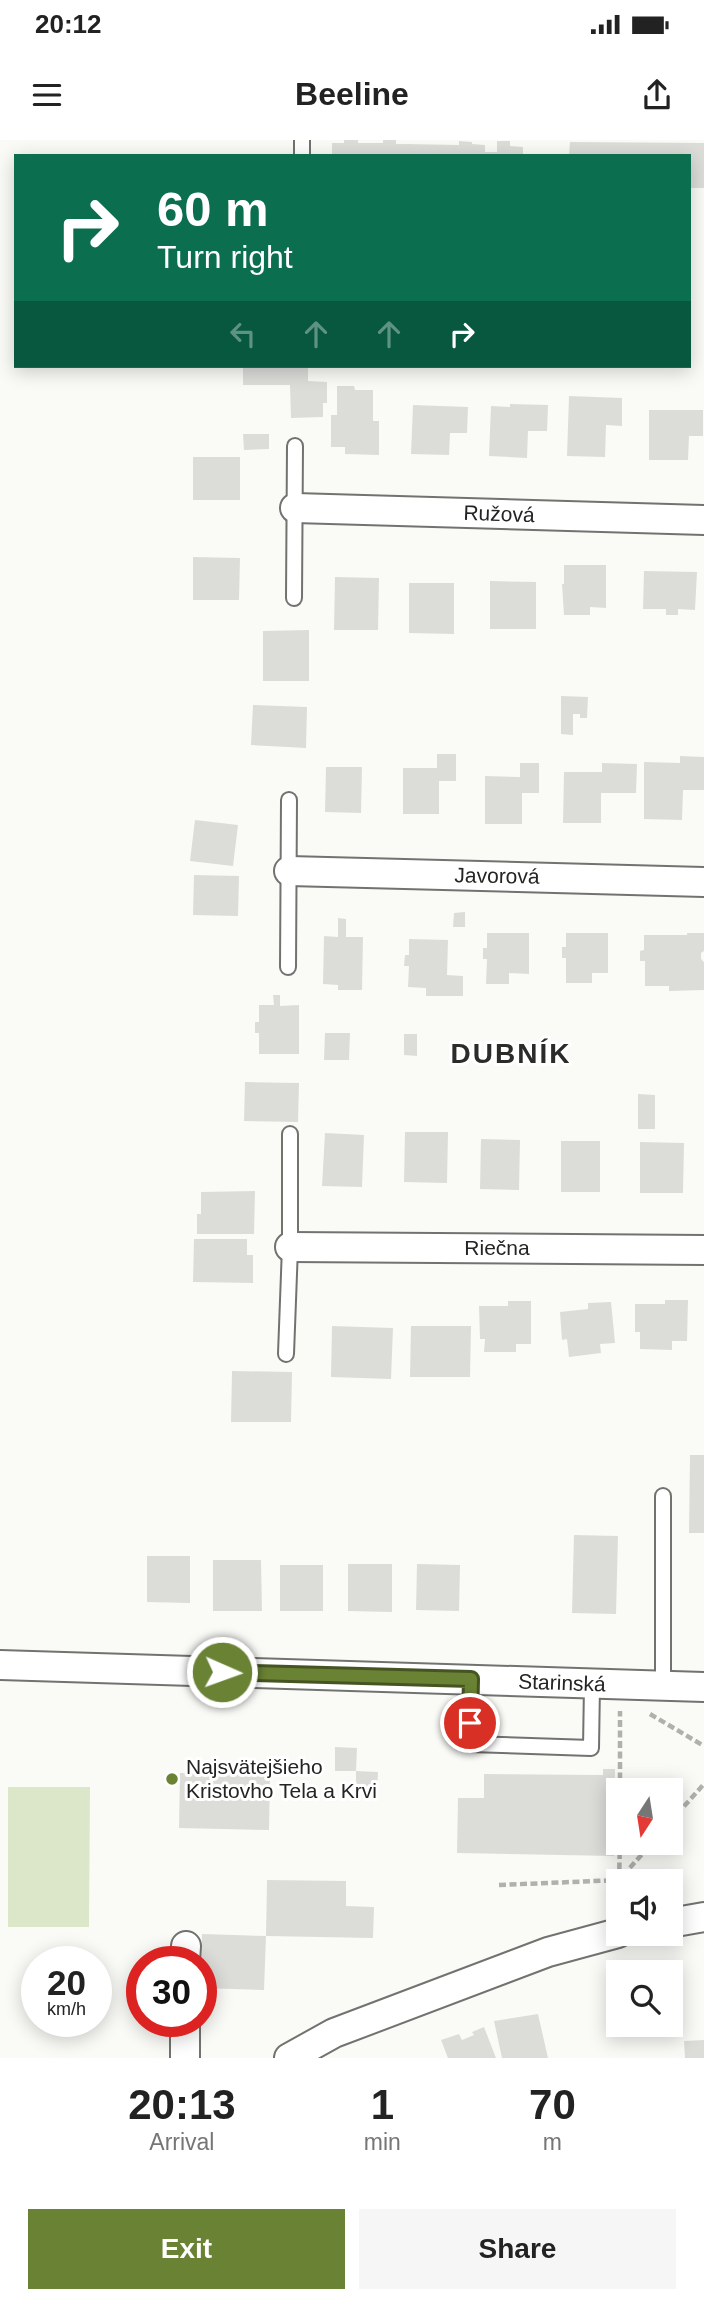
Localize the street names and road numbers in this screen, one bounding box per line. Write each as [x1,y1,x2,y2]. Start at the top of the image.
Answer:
street label: Ružová [463,501,535,526]
street label: Javorová [454,863,540,888]
street label: Riečna [464,1236,530,1259]
street label: Starinská [518,1669,606,1696]

